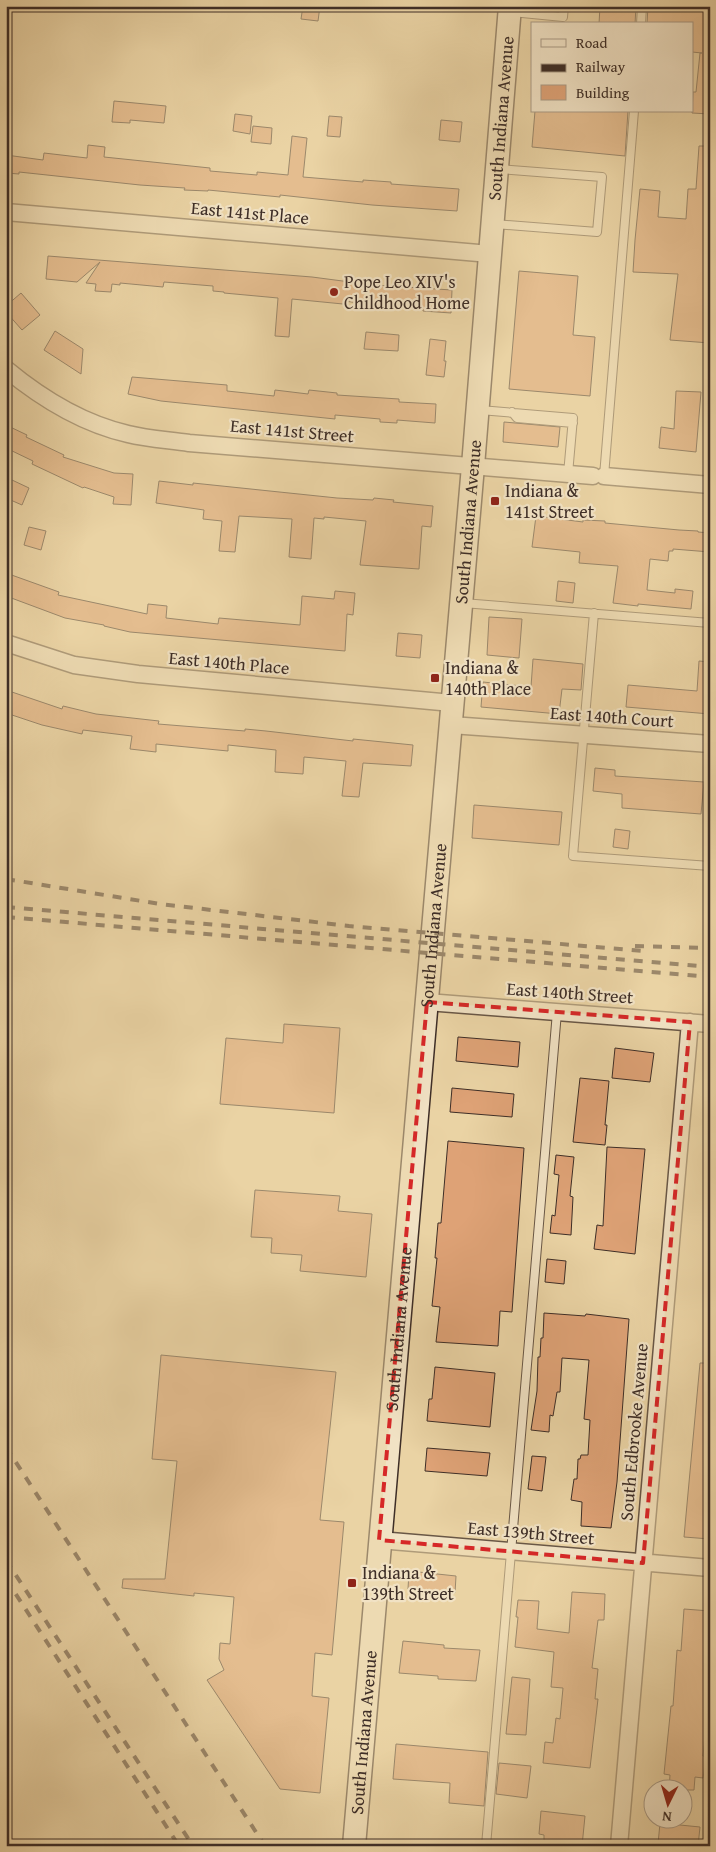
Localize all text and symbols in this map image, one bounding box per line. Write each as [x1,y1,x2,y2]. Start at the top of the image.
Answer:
legend [531,22,694,112]
text: Road [576,32,607,53]
street label: South Indiana Avenue [480,35,521,202]
text: Railway [576,56,626,77]
text: Building [576,82,630,103]
street label: East 141st Place [190,194,310,231]
place label: Pope Leo XIV's Childhood Home [344,268,470,316]
marker: Pope Leo XIV's Childhood Home [328,286,340,298]
street label: East 141st Street [229,412,356,449]
street label: South Indiana Avenue [447,439,488,605]
place label: Indiana & 141st Street [505,477,595,525]
marker: Indiana & 141st Street [489,495,501,507]
street label: East 140th Place [168,644,291,681]
place label: Indiana & 140th Place [445,654,531,702]
marker: Indiana & 140th Place [429,672,441,684]
street label: East 140th Court [549,699,675,734]
street label: South Indiana Avenue [412,842,453,1009]
street label: East 140th Street [506,975,635,1010]
street label: South Indiana Avenue [378,1246,419,1412]
street label: South Edbrooke Avenue [612,1342,655,1522]
street label: East 139th Street [467,1514,596,1552]
place label: Indiana & 139th Street [362,1559,455,1607]
marker: Indiana & 139th Street [346,1577,358,1589]
street label: South Indiana Avenue [343,1649,384,1816]
north arrow [644,1780,694,1830]
text: N [661,1807,672,1827]

